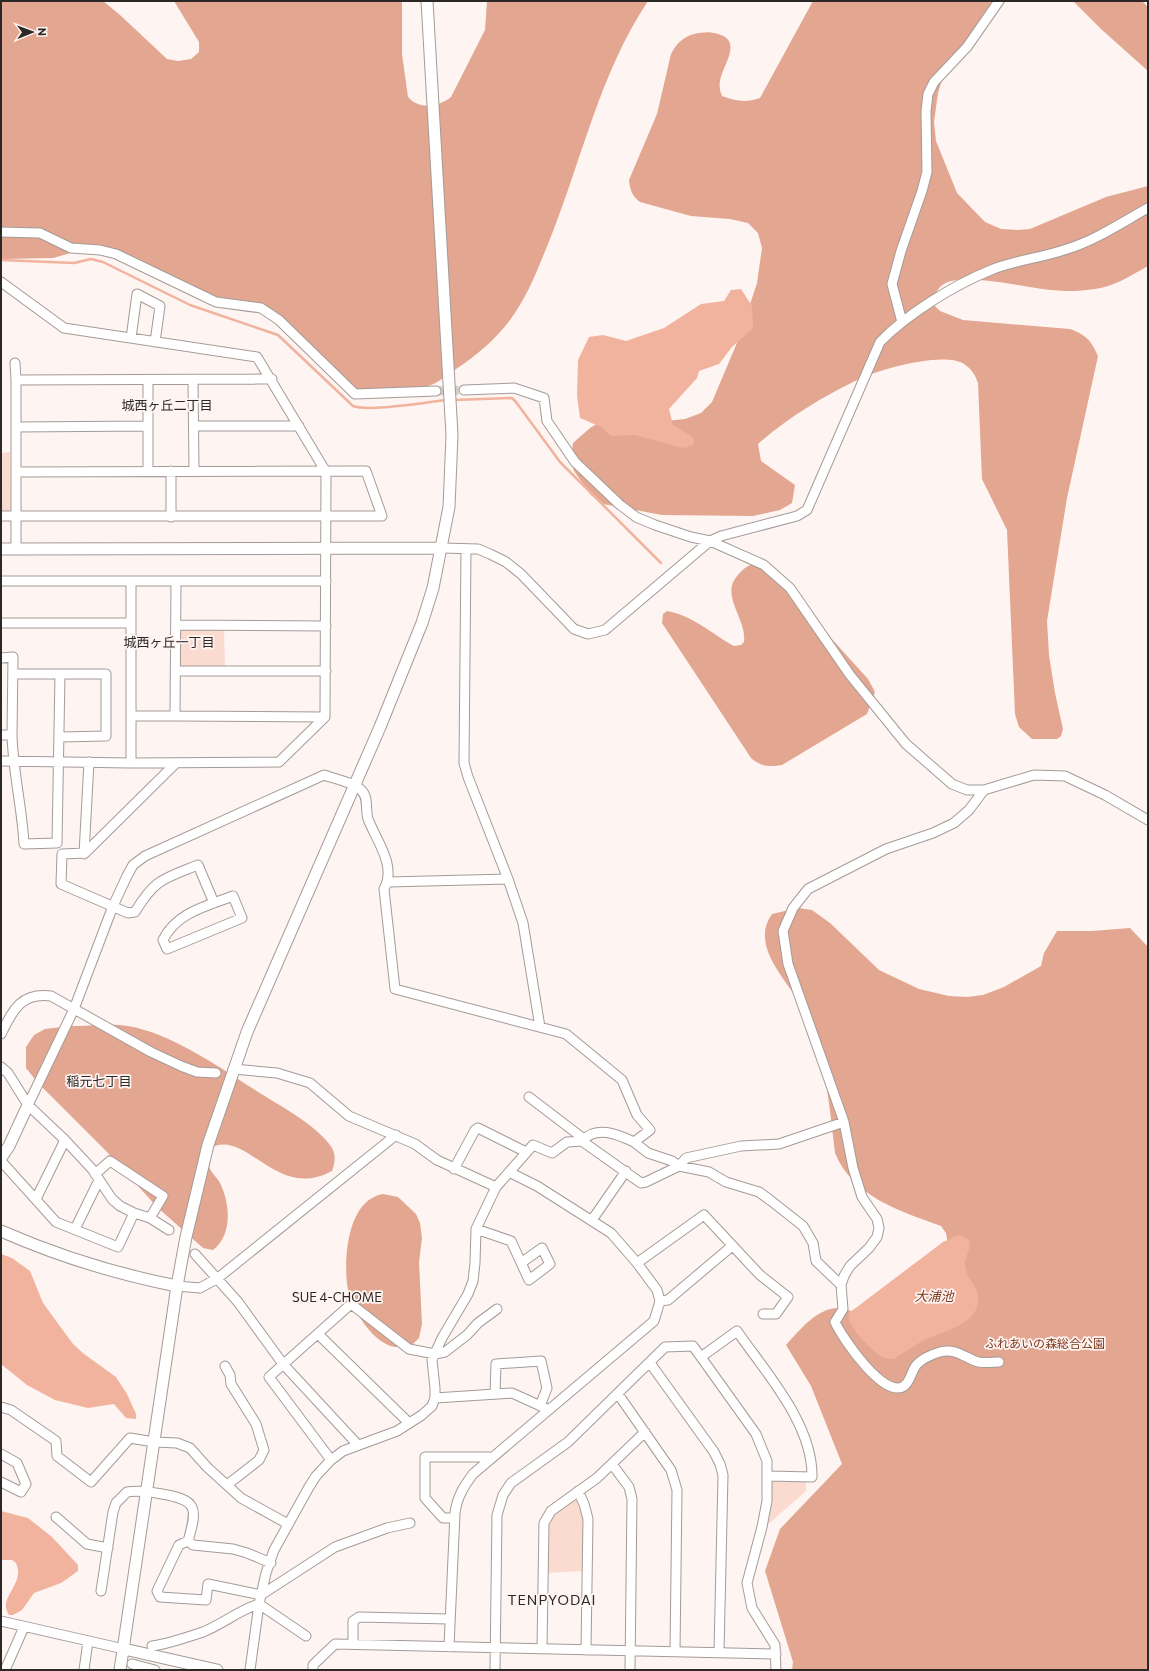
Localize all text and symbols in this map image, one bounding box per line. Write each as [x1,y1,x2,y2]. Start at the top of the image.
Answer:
north arrow [12,12,52,52]
text: N [36,28,49,36]
district label: 城西ヶ丘二丁目 [121,397,213,413]
district label: 城西ヶ丘一丁目 [123,634,215,650]
district label: 稲元七丁目 [66,1073,132,1089]
water label: 大浦池 [914,1288,955,1304]
district label: SUE 4-CHOME [292,1289,382,1305]
park label: ふれあいの森総合公園 [985,1336,1105,1350]
district label: TENPYODAI [508,1591,596,1608]

